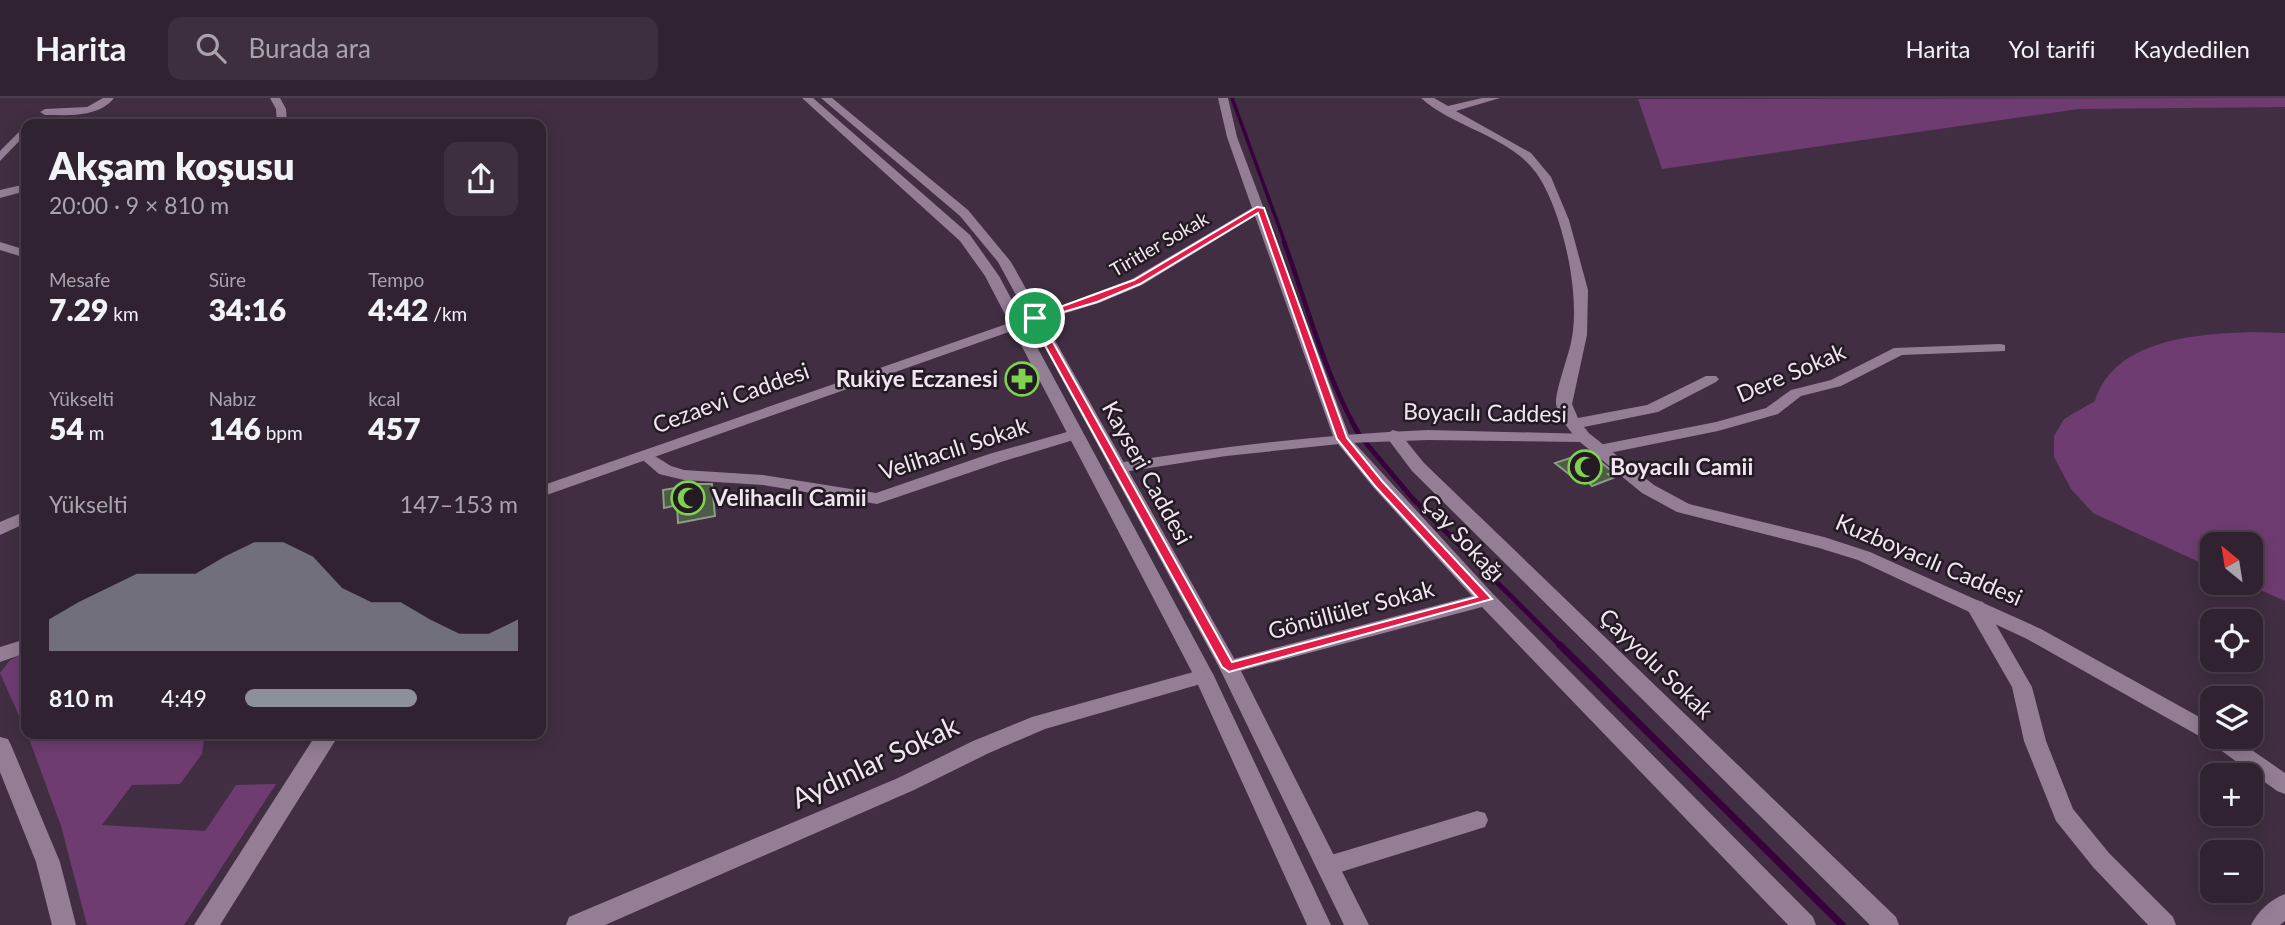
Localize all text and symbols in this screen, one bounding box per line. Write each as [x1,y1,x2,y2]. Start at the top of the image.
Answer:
search box [168,17,658,80]
text: Harita [35,28,126,68]
icon: search [192,29,230,67]
text: Burada ara [248,32,371,64]
text: Harita [1906,34,1970,63]
text: Yol tarifi [2008,34,2095,63]
text: Kaydedilen [2133,34,2250,63]
text: Akşam koşusu [49,142,295,188]
button: share [444,142,518,216]
text: 20:00 · 9 × 810 m [49,191,229,219]
street label: Tiritler Sokak [1106,206,1212,281]
text: Mesafe [49,268,110,291]
text: Süre [209,268,246,291]
text: Tempo [368,268,424,291]
pin [1005,288,1065,348]
text: 7.29 [49,291,108,327]
text: 34:16 [209,291,286,327]
text: 4:42 [368,291,428,327]
icon: arrive [1016,299,1054,337]
text: km [108,302,139,325]
text: /km [428,302,467,325]
street label: Dere Sokak [1732,336,1850,408]
street label: Cezaevi Caddesi [649,356,813,438]
pharmacy icon: Rukiye Eczanesi [1003,360,1041,398]
place label: Rukiye Eczanesi [836,364,998,392]
text: Yükselti [49,387,114,410]
text: Nabız [209,387,256,410]
text: kcal [368,387,400,410]
street label: Kayseri Caddesi [1097,396,1199,549]
street label: Boyacılı Caddesi [1403,397,1567,427]
text: 54 [49,410,84,446]
text: 146 [209,410,261,446]
text: 457 [368,410,421,446]
street label: Velihacılı Sokak [876,411,1032,485]
text: m [84,421,104,444]
text: bpm [261,421,303,444]
mosque icon: Boyacılı Camii [1566,448,1604,486]
place label: Boyacılı Camii [1610,452,1753,480]
mosque icon: Velihacılı Camii [669,479,707,517]
place label: Velihacılı Camii [711,483,867,511]
street label: Çay Sokağı [1416,488,1511,587]
text: Yükselti [49,490,128,518]
text: 147–153 m [400,490,518,518]
street label: Kuzboyacılı Caddesi [1832,507,2027,611]
north arrow [2200,532,2263,595]
map controls [2200,532,2263,903]
street label: Gönüllüler Sokak [1265,573,1437,645]
street label: Çayyolu Sokak [1594,602,1720,725]
button: locate [2200,609,2263,672]
text: 810 m [49,684,114,712]
text: 4:49 [161,684,207,712]
button: layers [2200,686,2263,749]
street label: Aydınlar Sokak [786,707,964,815]
button: + [2200,763,2263,826]
button: − [2200,840,2263,903]

